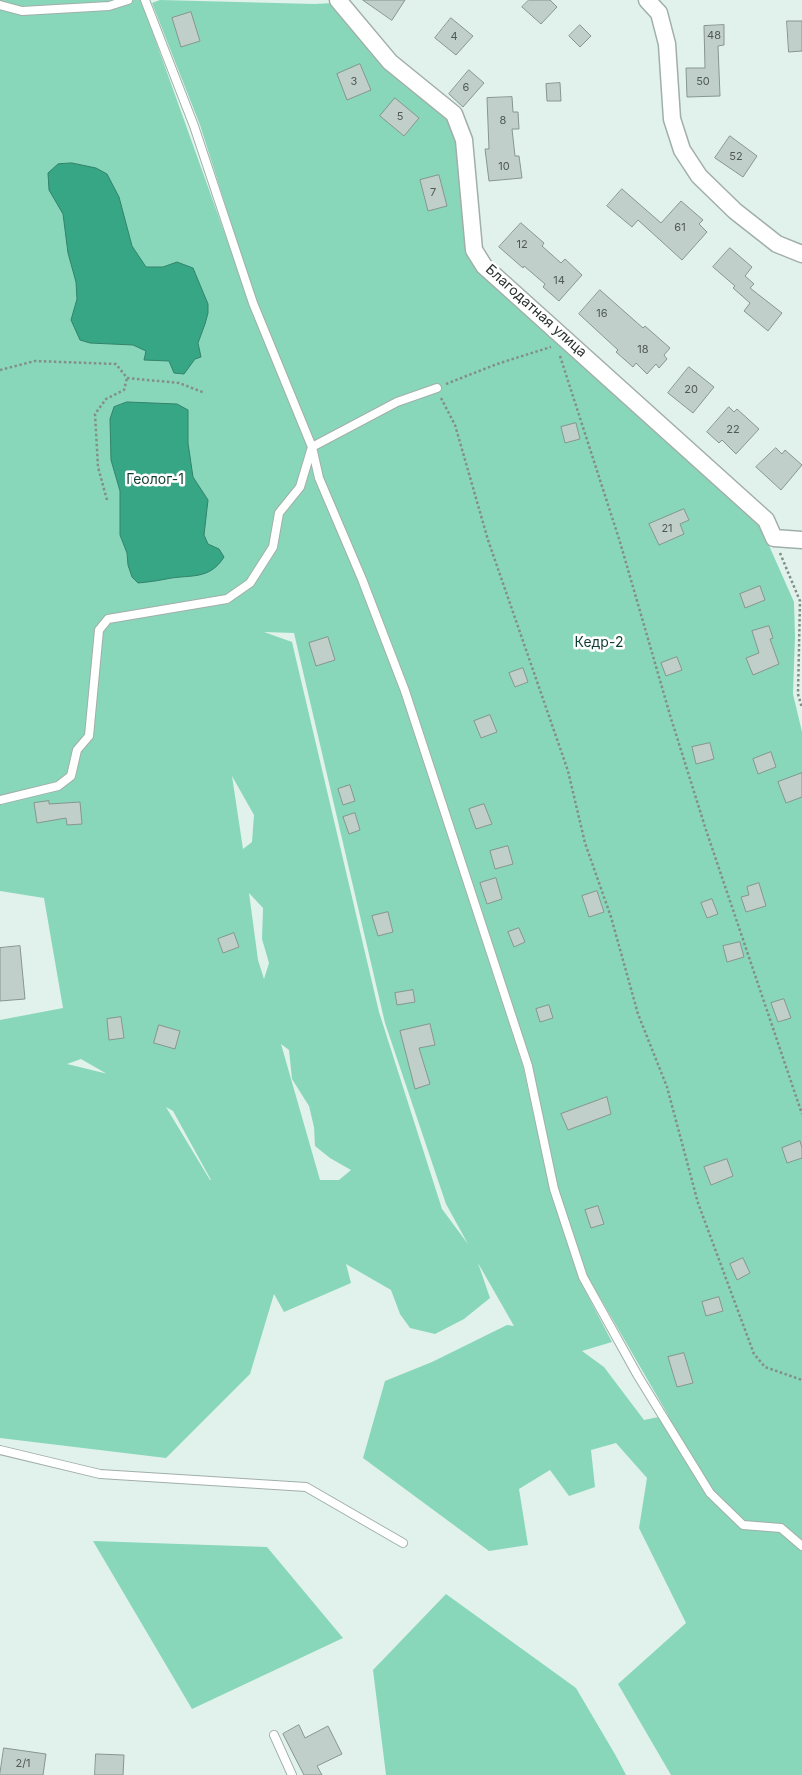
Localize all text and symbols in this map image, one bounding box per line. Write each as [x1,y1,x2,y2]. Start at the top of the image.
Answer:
house number: 48 [707,29,721,43]
house number: 4 [450,30,458,44]
house number: 3 [351,75,357,89]
house number: 50 [696,75,710,89]
house number: 6 [463,81,469,95]
house number: 5 [397,110,403,124]
house number: 8 [500,114,506,128]
house number: 52 [729,150,743,164]
house number: 10 [498,160,510,174]
house number: 7 [430,186,436,200]
house number: 61 [674,221,686,235]
house number: 12 [516,238,528,252]
street label: Благодатная улица [482,261,590,361]
house number: 14 [553,274,565,288]
house number: 16 [596,307,608,321]
house number: 18 [637,343,649,357]
house number: 20 [684,383,698,397]
house number: 22 [726,423,740,437]
park label: Геолог-1 [126,472,184,488]
house number: 21 [661,522,673,536]
park label: Кедр-2 [575,635,623,651]
house number: 2/1 [15,1757,31,1771]

